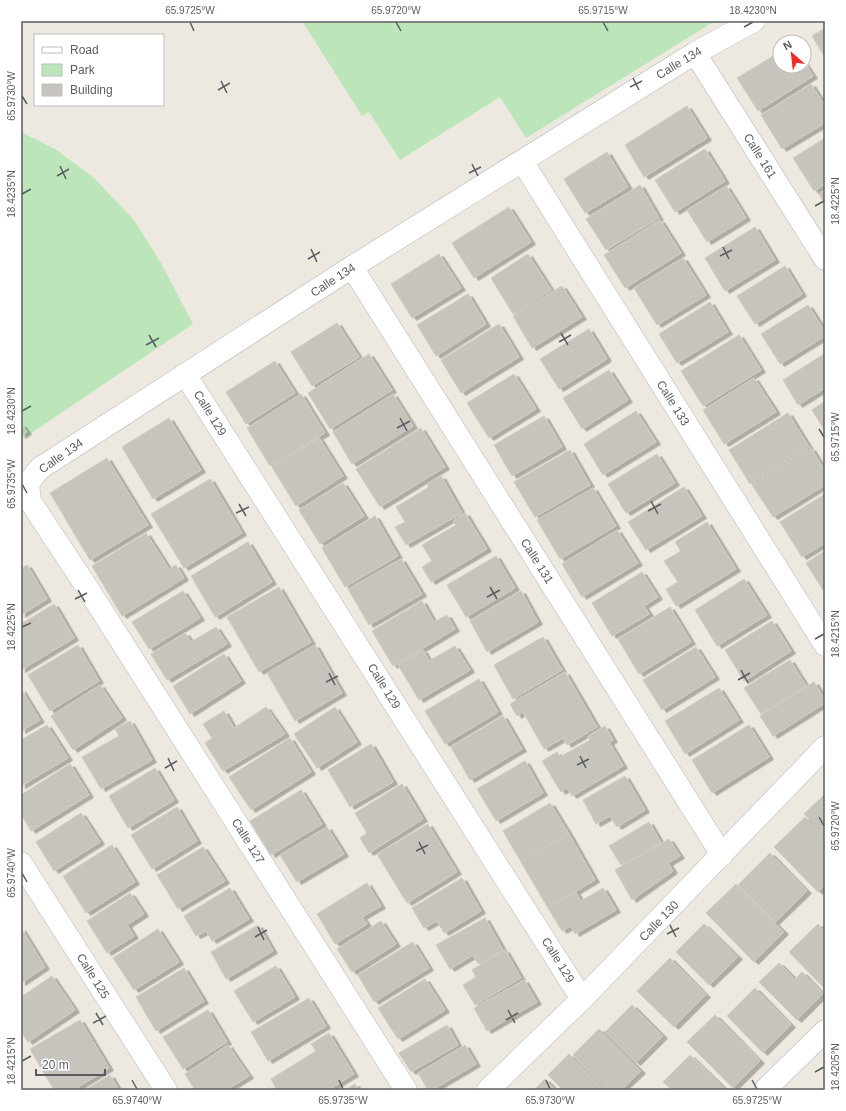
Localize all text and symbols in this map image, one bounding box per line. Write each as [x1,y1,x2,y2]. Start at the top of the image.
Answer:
text: 65.9725°W [165,5,215,16]
text: 65.9720°W [371,5,421,16]
text: 65.9715°W [578,5,628,16]
text: 18.4230°N [729,5,777,16]
legend [34,34,164,106]
north arrow [772,34,812,74]
text: N [781,38,794,52]
text: Road [70,43,99,57]
street label: Calle 134 [654,44,705,82]
text: Park [70,63,96,77]
text: 65.9730°W [6,71,17,121]
text: Building [70,83,113,97]
street label: Calle 161 [741,131,780,181]
text: 18.4235°N [6,170,17,218]
text: 18.4225°N [830,177,841,225]
street label: Calle 134 [308,260,358,300]
street label: Calle 133 [654,378,693,428]
text: 18.4230°N [6,387,17,435]
street label: Calle 129 [191,388,230,438]
text: 65.9715°W [830,412,841,462]
street label: Calle 134 [36,436,86,476]
text: 65.9735°W [6,459,17,509]
street label: Calle 131 [518,536,557,586]
text: 18.4225°N [6,603,17,651]
text: 18.4215°N [830,610,841,658]
street label: Calle 129 [365,661,404,711]
text: 65.9720°W [830,801,841,851]
street label: Calle 127 [229,816,268,866]
text: 65.9740°W [6,848,17,898]
street label: Calle 130 [636,898,682,944]
street label: Calle 129 [539,935,578,985]
street label: Calle 125 [74,951,113,1001]
text: 18.4215°N [6,1037,17,1085]
text: 18.4205°N [830,1043,841,1091]
scale bar [36,1051,105,1077]
text: 20 m [42,1058,69,1072]
text: 65.9740°W [112,1095,162,1106]
text: 65.9735°W [318,1095,368,1106]
text: 65.9730°W [525,1095,575,1106]
text: 65.9725°W [732,1095,782,1106]

